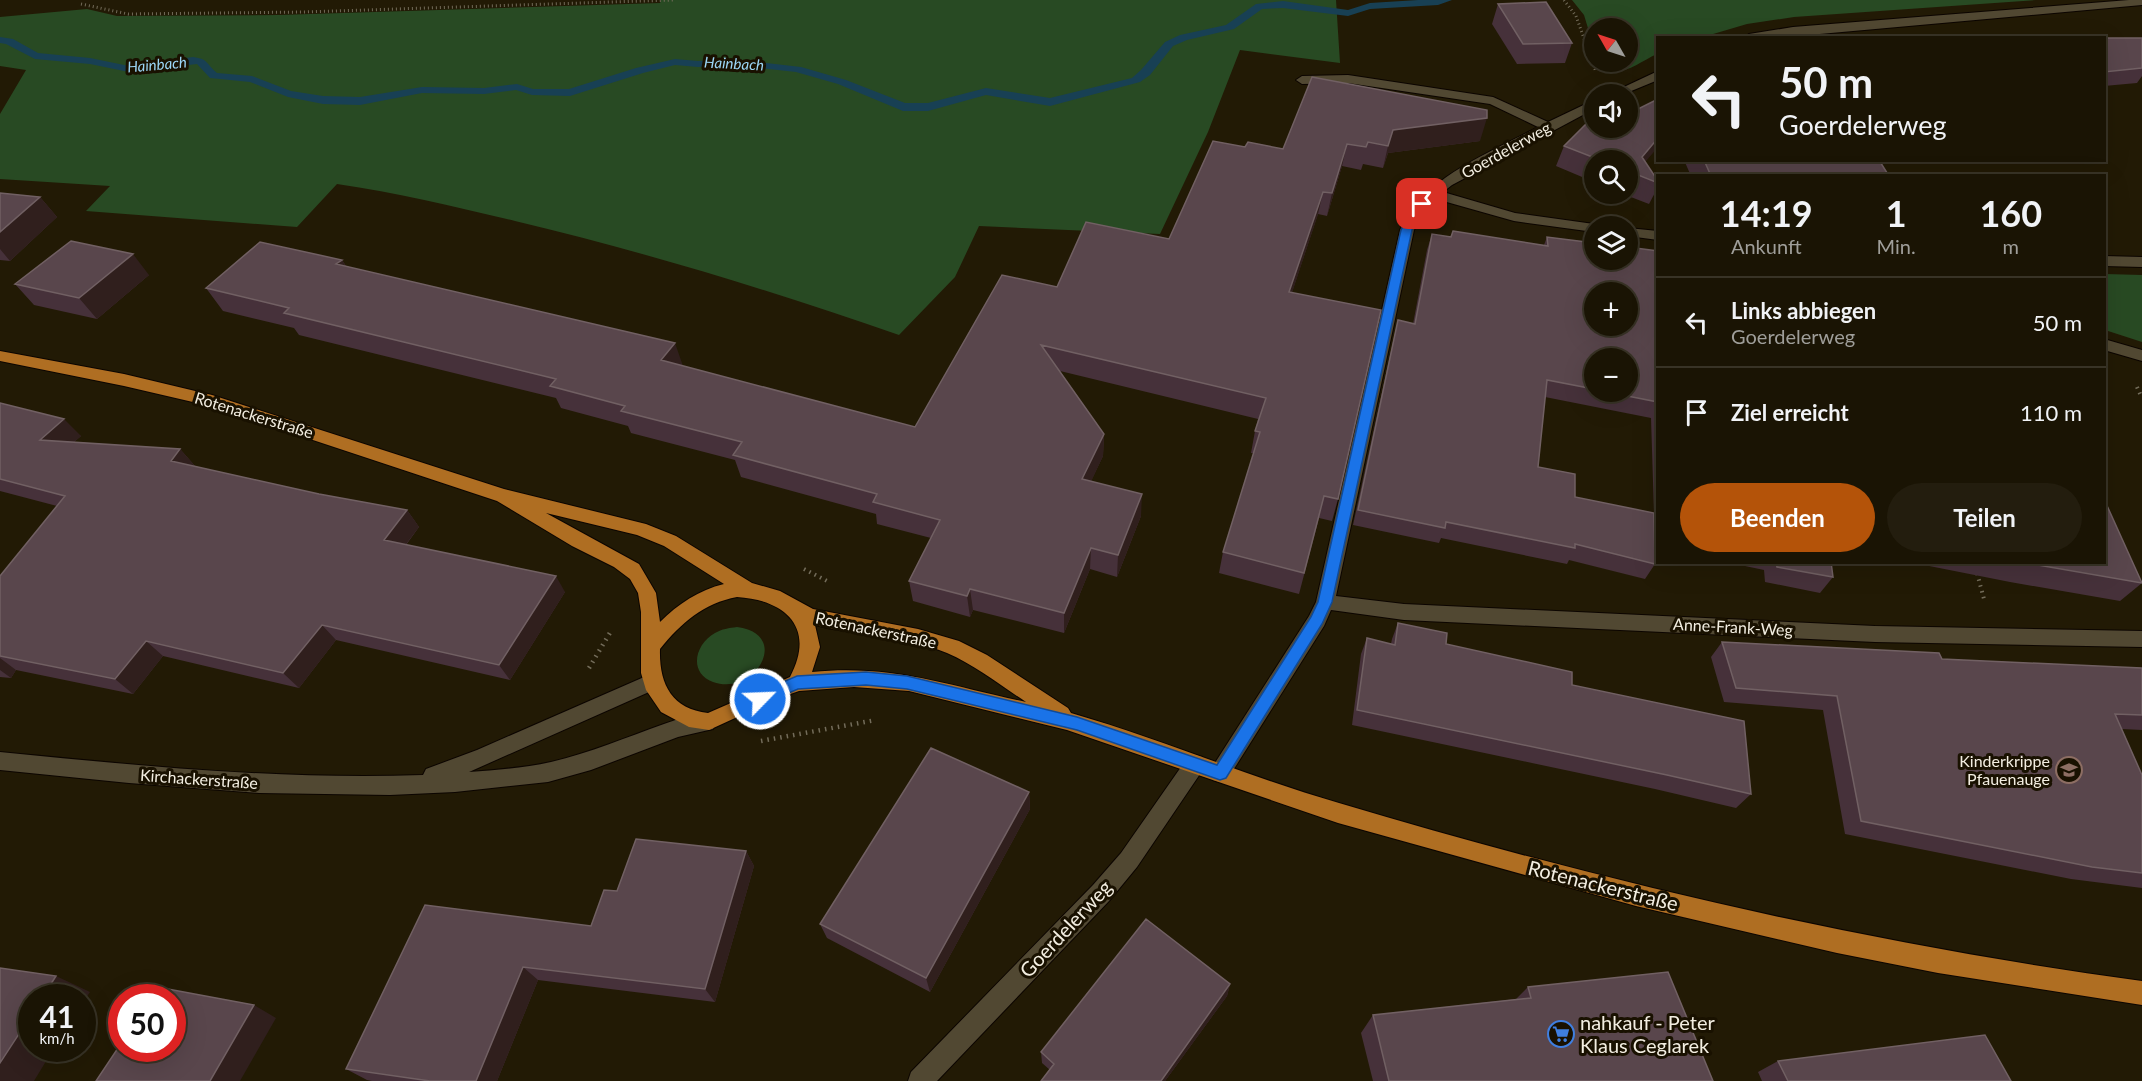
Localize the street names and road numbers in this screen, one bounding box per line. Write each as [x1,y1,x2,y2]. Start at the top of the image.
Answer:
street label: Goerdelerweg [1458,117,1554,182]
street label: Rotenackerstraße [193,387,316,442]
street label: Rotenackerstraße [814,607,938,652]
street label: Anne-Frank-Weg [1673,614,1793,639]
street label: Kirchackerstraße [140,765,259,792]
street label: Rotenackerstraße [1526,855,1681,915]
street label: Goerdelerweg [1014,875,1116,982]

